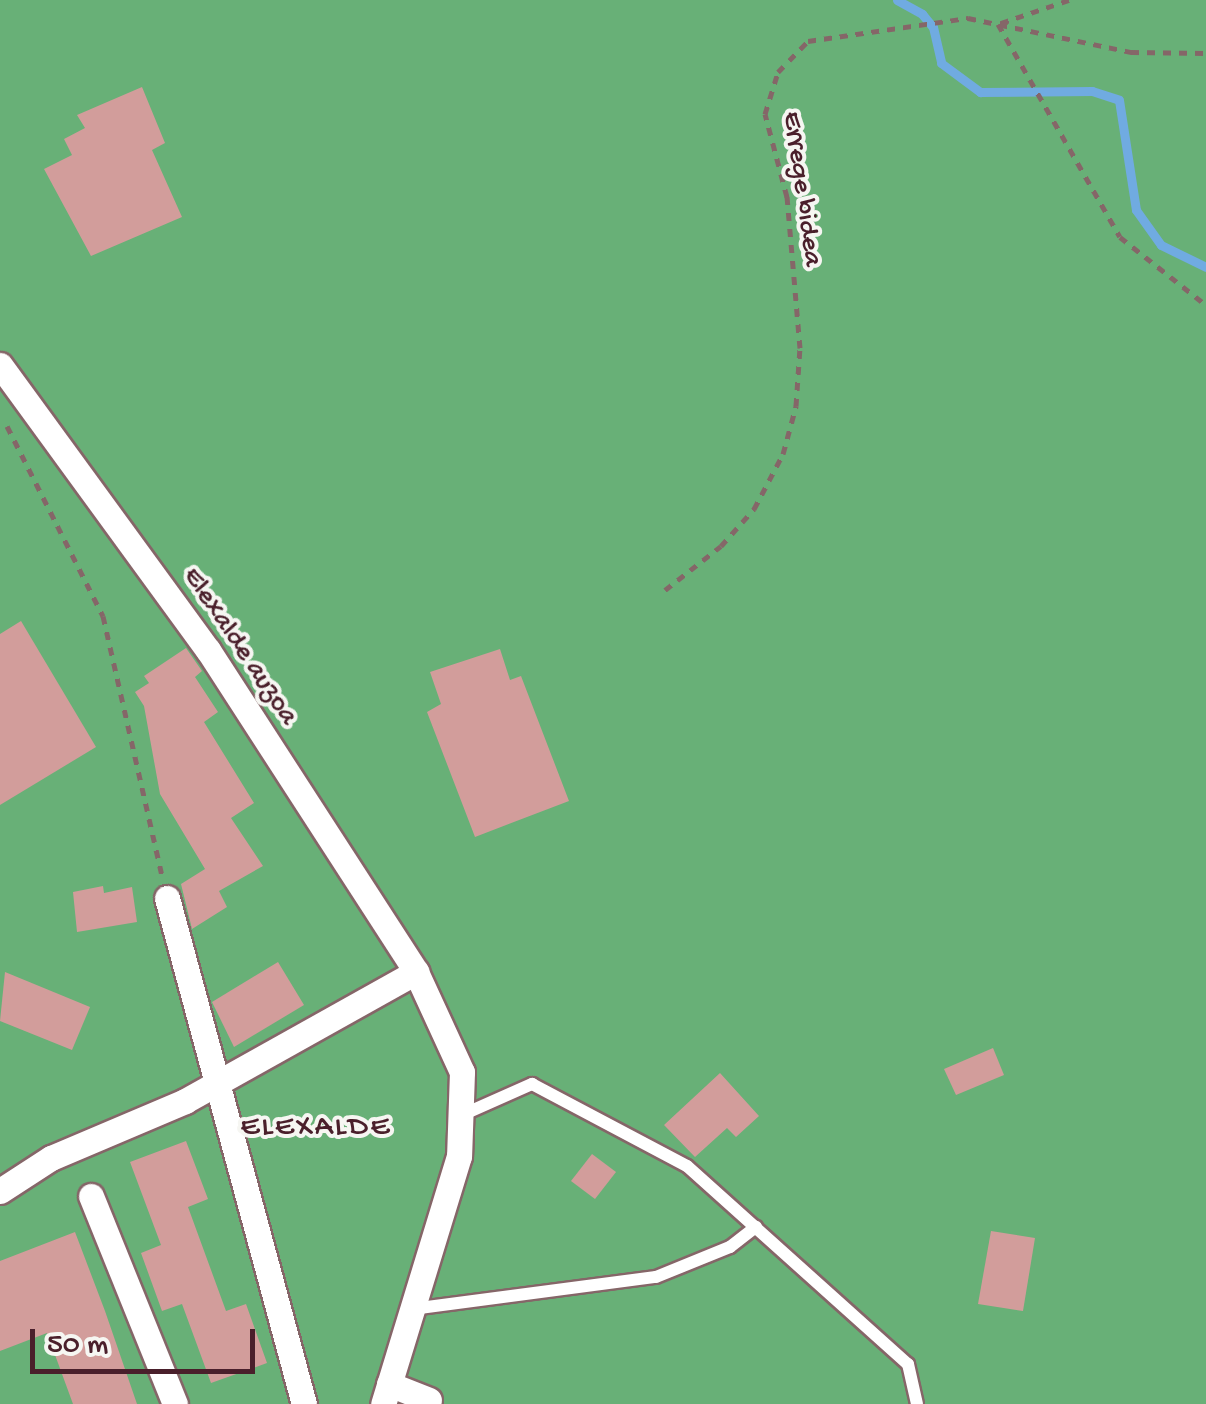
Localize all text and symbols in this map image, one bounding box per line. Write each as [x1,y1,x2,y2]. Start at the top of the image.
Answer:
street label: Errege bidea [774,109,828,269]
street label: Elexalde auzoa [174,562,304,732]
district label: ELEXALDE [240,1111,392,1147]
scale bar [35,1309,260,1371]
text: 50 m [47,1329,108,1364]

